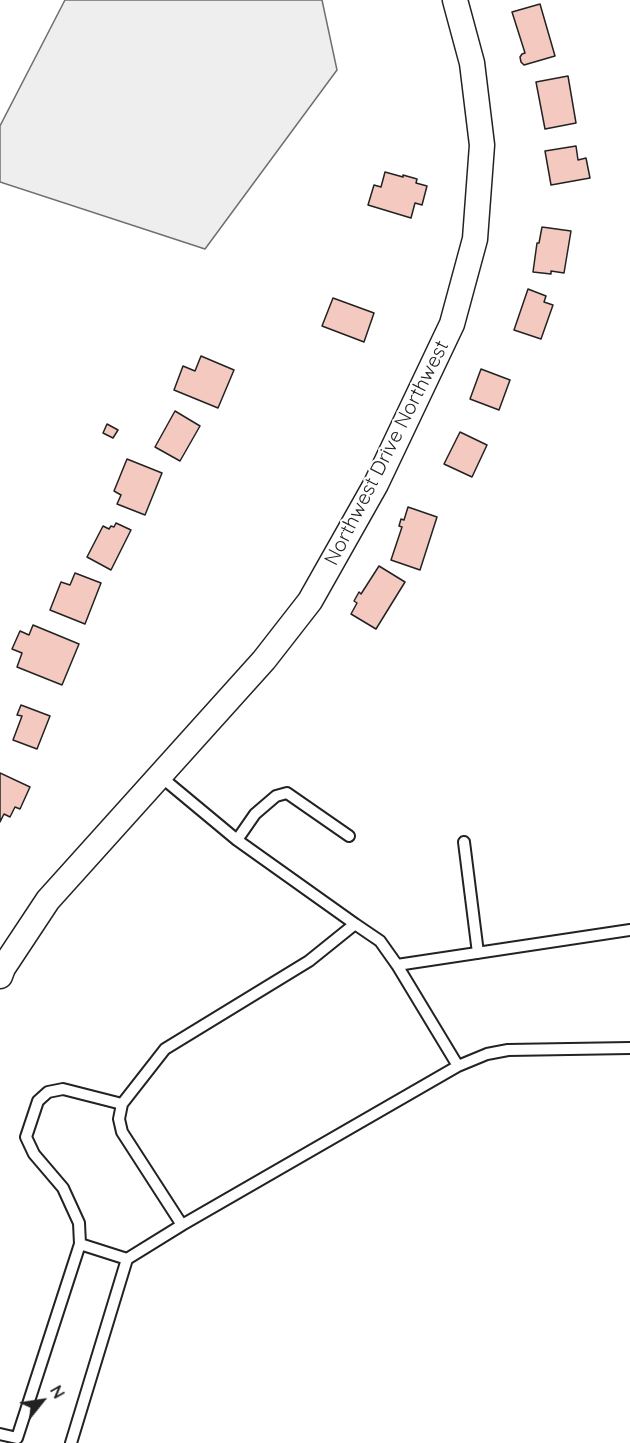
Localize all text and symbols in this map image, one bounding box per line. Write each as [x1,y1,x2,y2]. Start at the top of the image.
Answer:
street label: Northwest Drive Northwest [320,337,454,569]
north arrow [12,1371,72,1431]
text: N [46,1382,69,1402]

